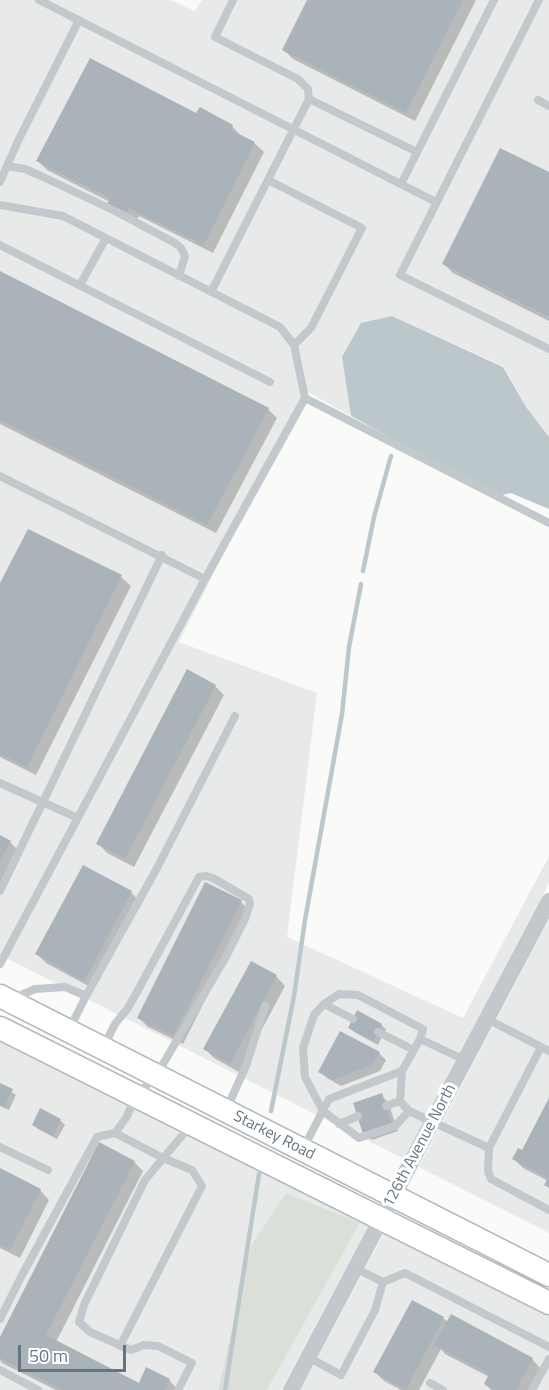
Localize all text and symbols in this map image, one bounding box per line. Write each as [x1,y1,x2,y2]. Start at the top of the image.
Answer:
street label: 126th Avenue North [379,1081,461,1211]
street label: Starkey Road [230,1107,318,1165]
scale bar [21,1333,129,1371]
text: 50 m [29,1342,68,1369]

